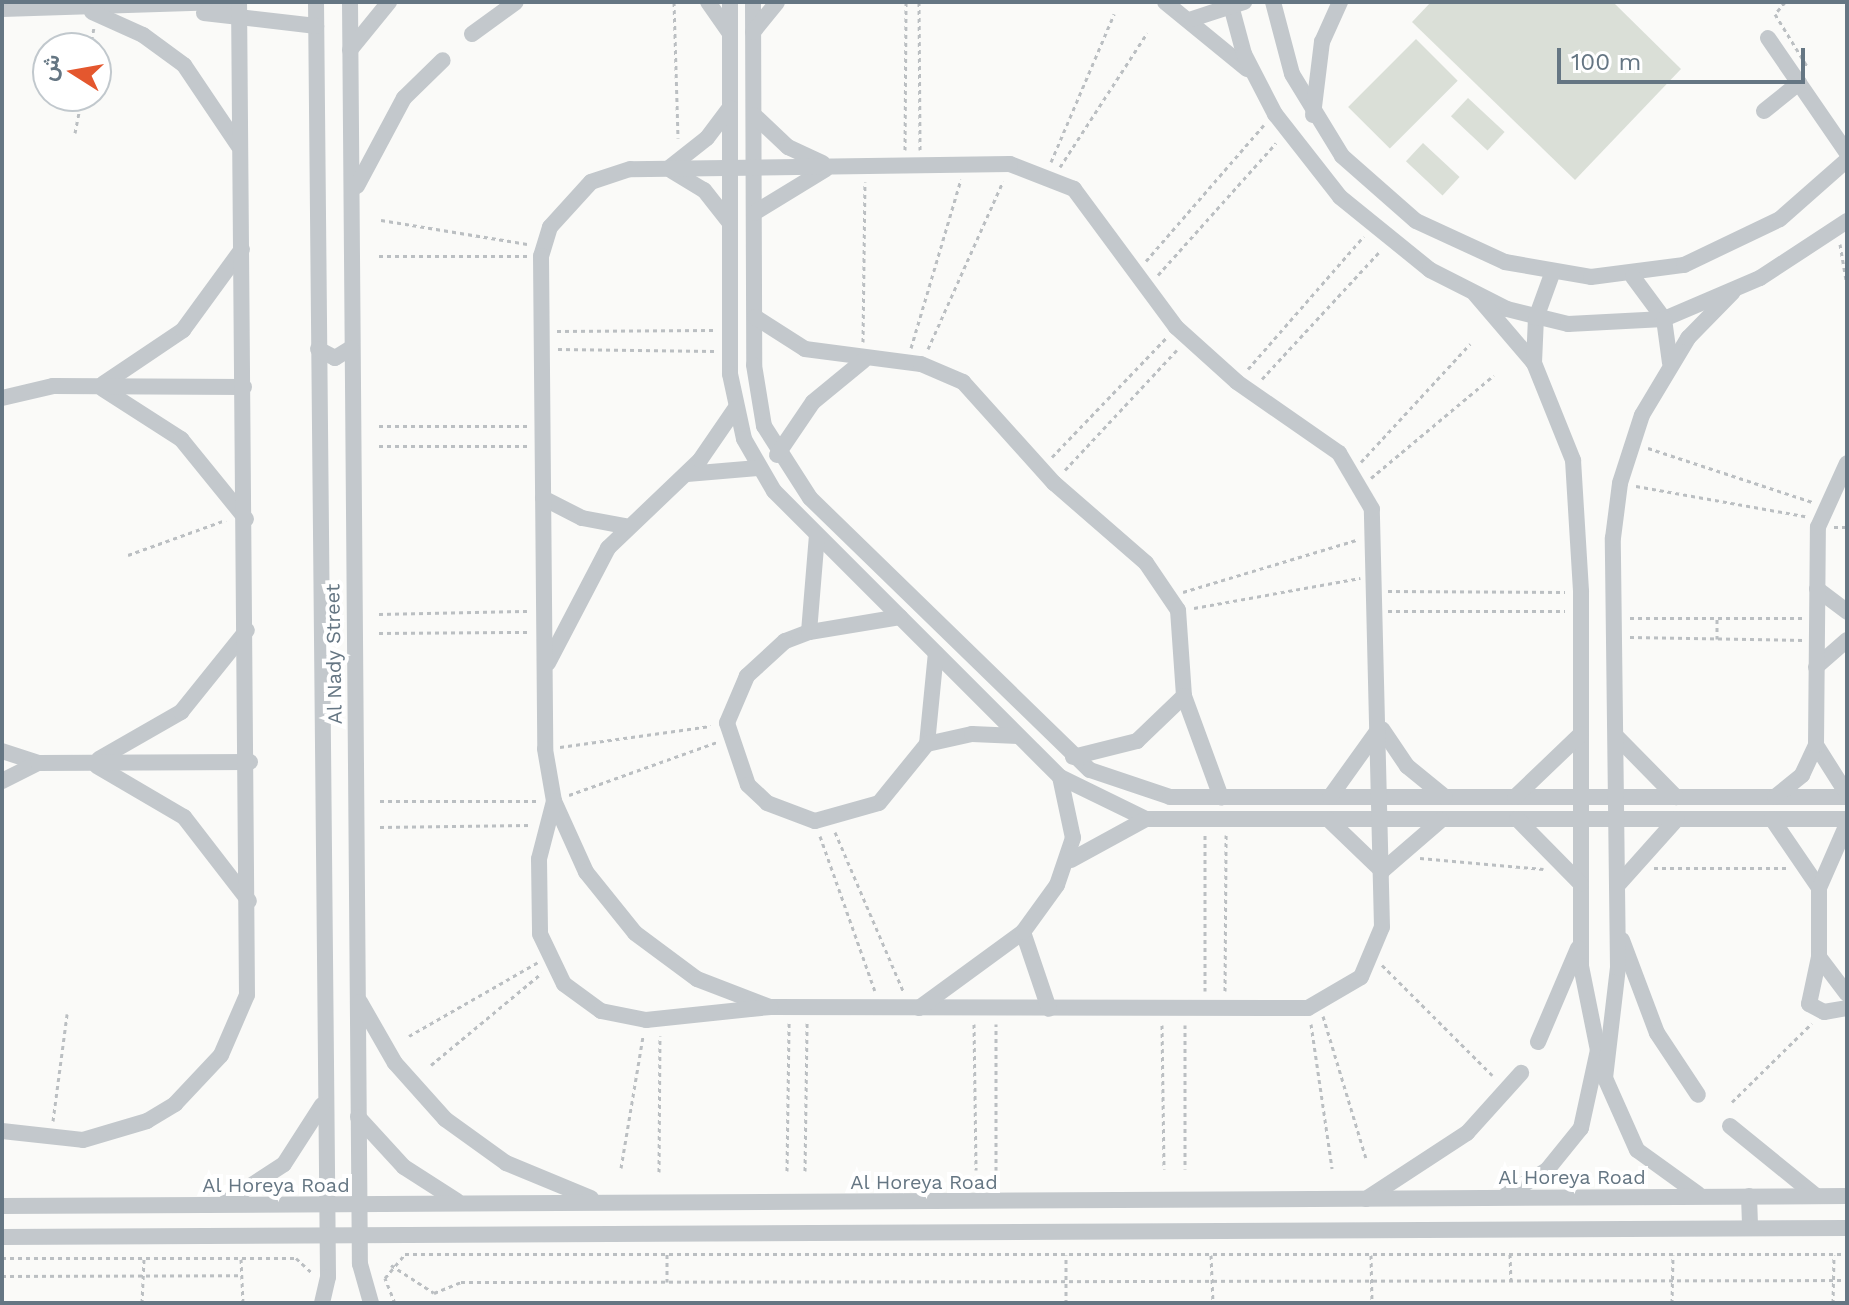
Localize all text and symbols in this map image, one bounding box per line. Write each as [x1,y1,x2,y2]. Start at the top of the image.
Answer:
north arrow [32,32,112,112]
scale bar [1561,32,1809,82]
text: 100 m [1571,48,1641,76]
text: ش [35,52,65,83]
street label: Al Nady Street [321,583,347,725]
street label: Al Horeya Road [1498,1165,1646,1189]
street label: Al Horeya Road [850,1170,998,1194]
street label: Al Horeya Road [202,1173,350,1197]

